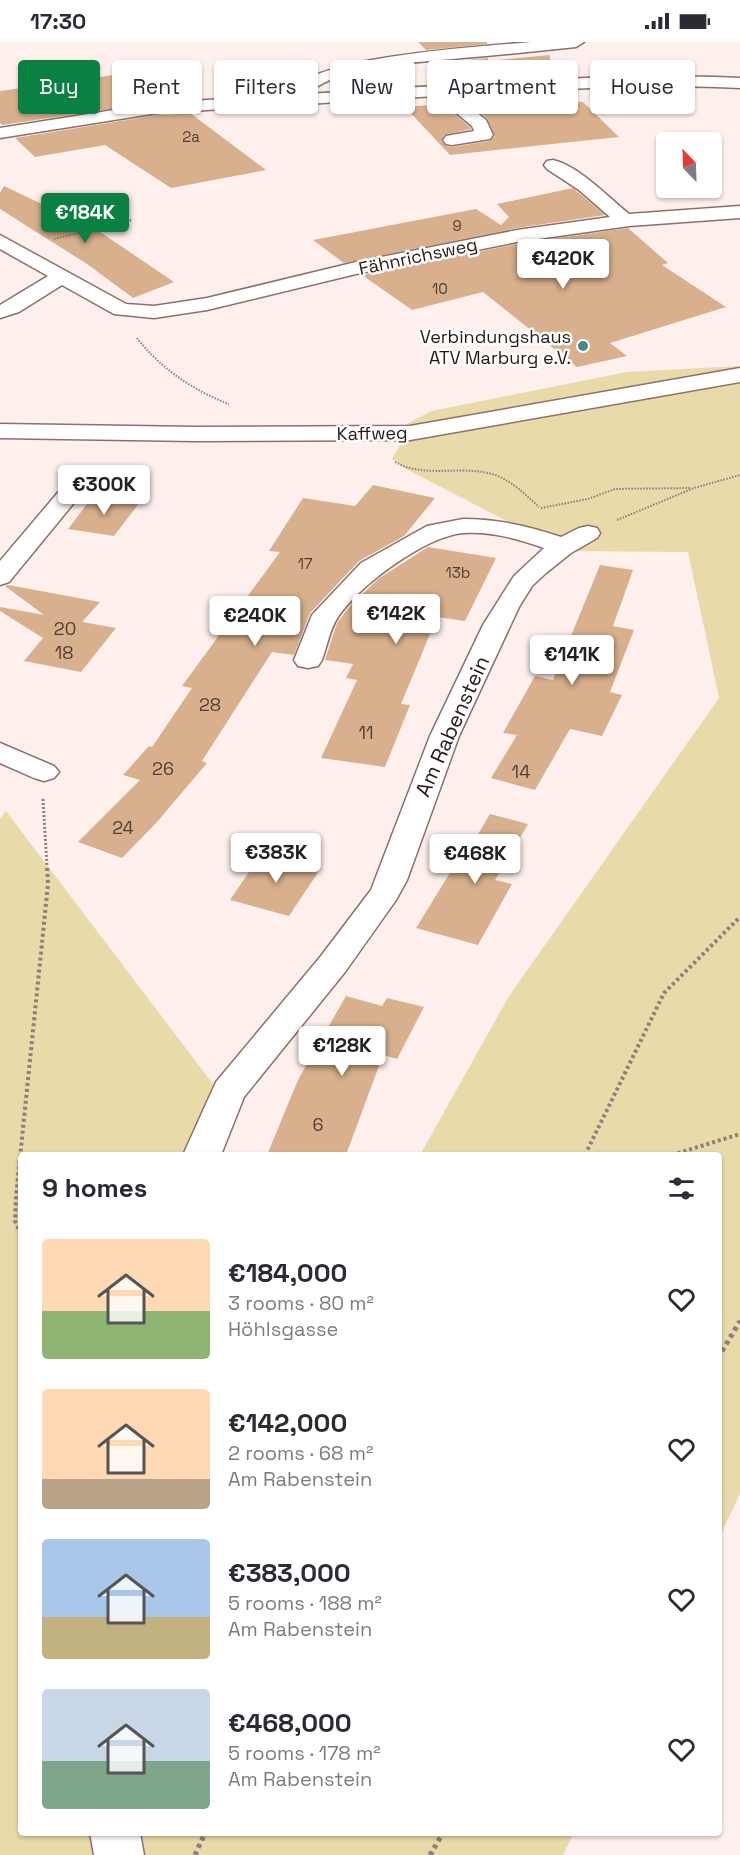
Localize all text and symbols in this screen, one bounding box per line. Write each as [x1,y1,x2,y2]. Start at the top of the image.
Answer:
text: 17:30 [30,7,86,35]
chip: Buy [18,60,100,114]
chip: Rent [112,60,202,114]
chip: Filters [214,60,318,114]
chip: New [330,60,415,114]
chip: Apartment [427,60,578,114]
chip: House [590,60,695,114]
house number: 2a [182,127,200,146]
north arrow [656,132,722,198]
map controls [656,132,722,198]
pin: €184K [43,193,127,244]
text: €184K [55,199,115,225]
house number: 9 [452,216,462,235]
street label: Fähnrichsweg [357,232,479,280]
pin: €420K [521,239,605,290]
text: €420K [531,245,595,271]
house number: 10 [432,279,448,298]
place label: Verbindungshaus ATV Marburg e.V. [420,325,571,369]
marker: Verbindungshaus ATV Marburg e.V. [576,339,590,353]
street label: Kaffweg [336,421,408,445]
pin: €300K [62,465,146,516]
text: €300K [72,471,136,497]
house number: 17 [298,554,312,573]
house number: 13b [446,563,471,582]
pin: €142K [354,594,438,645]
pin: €240K [213,596,297,647]
text: €142K [366,600,426,626]
text: €240K [223,602,287,628]
house number: 20 [54,617,76,640]
pin: €141K [530,635,614,686]
house number: 18 [55,641,73,664]
text: €141K [544,641,600,667]
street label: Am Rabenstein [409,651,495,801]
house number: 28 [199,693,221,716]
house number: 11 [358,721,374,744]
house number: 26 [152,757,174,780]
house number: 14 [512,760,530,783]
house number: 24 [112,816,134,839]
pin: €383K [234,833,318,884]
pin: €468K [433,834,517,885]
text: €383K [245,839,307,865]
text: €468K [443,840,507,866]
pin: €128K [300,1026,384,1077]
text: €128K [313,1032,372,1058]
house number: 6 [312,1113,324,1136]
text: 9 homes [42,1171,147,1205]
icon: filters [665,1172,698,1205]
text: €184,000 [228,1256,347,1290]
icon: home [90,1263,162,1335]
icon: heart [665,1283,698,1316]
text: 3 rooms · 80 m² [228,1290,374,1316]
text: Höhlsgasse [228,1316,338,1342]
text: €142,000 [228,1406,347,1440]
icon: home [90,1413,162,1485]
icon: heart [665,1433,698,1466]
text: 2 rooms · 68 m² [228,1440,373,1466]
text: Am Rabenstein [228,1466,372,1492]
text: €383,000 [228,1556,351,1590]
icon: home [90,1563,162,1635]
icon: heart [665,1583,698,1616]
text: 5 rooms · 188 m² [228,1590,382,1616]
text: Am Rabenstein [228,1616,372,1642]
text: €468,000 [228,1706,352,1740]
icon: home [90,1713,162,1785]
icon: heart [665,1733,698,1766]
text: 5 rooms · 178 m² [228,1740,380,1766]
text: Am Rabenstein [228,1766,372,1792]

